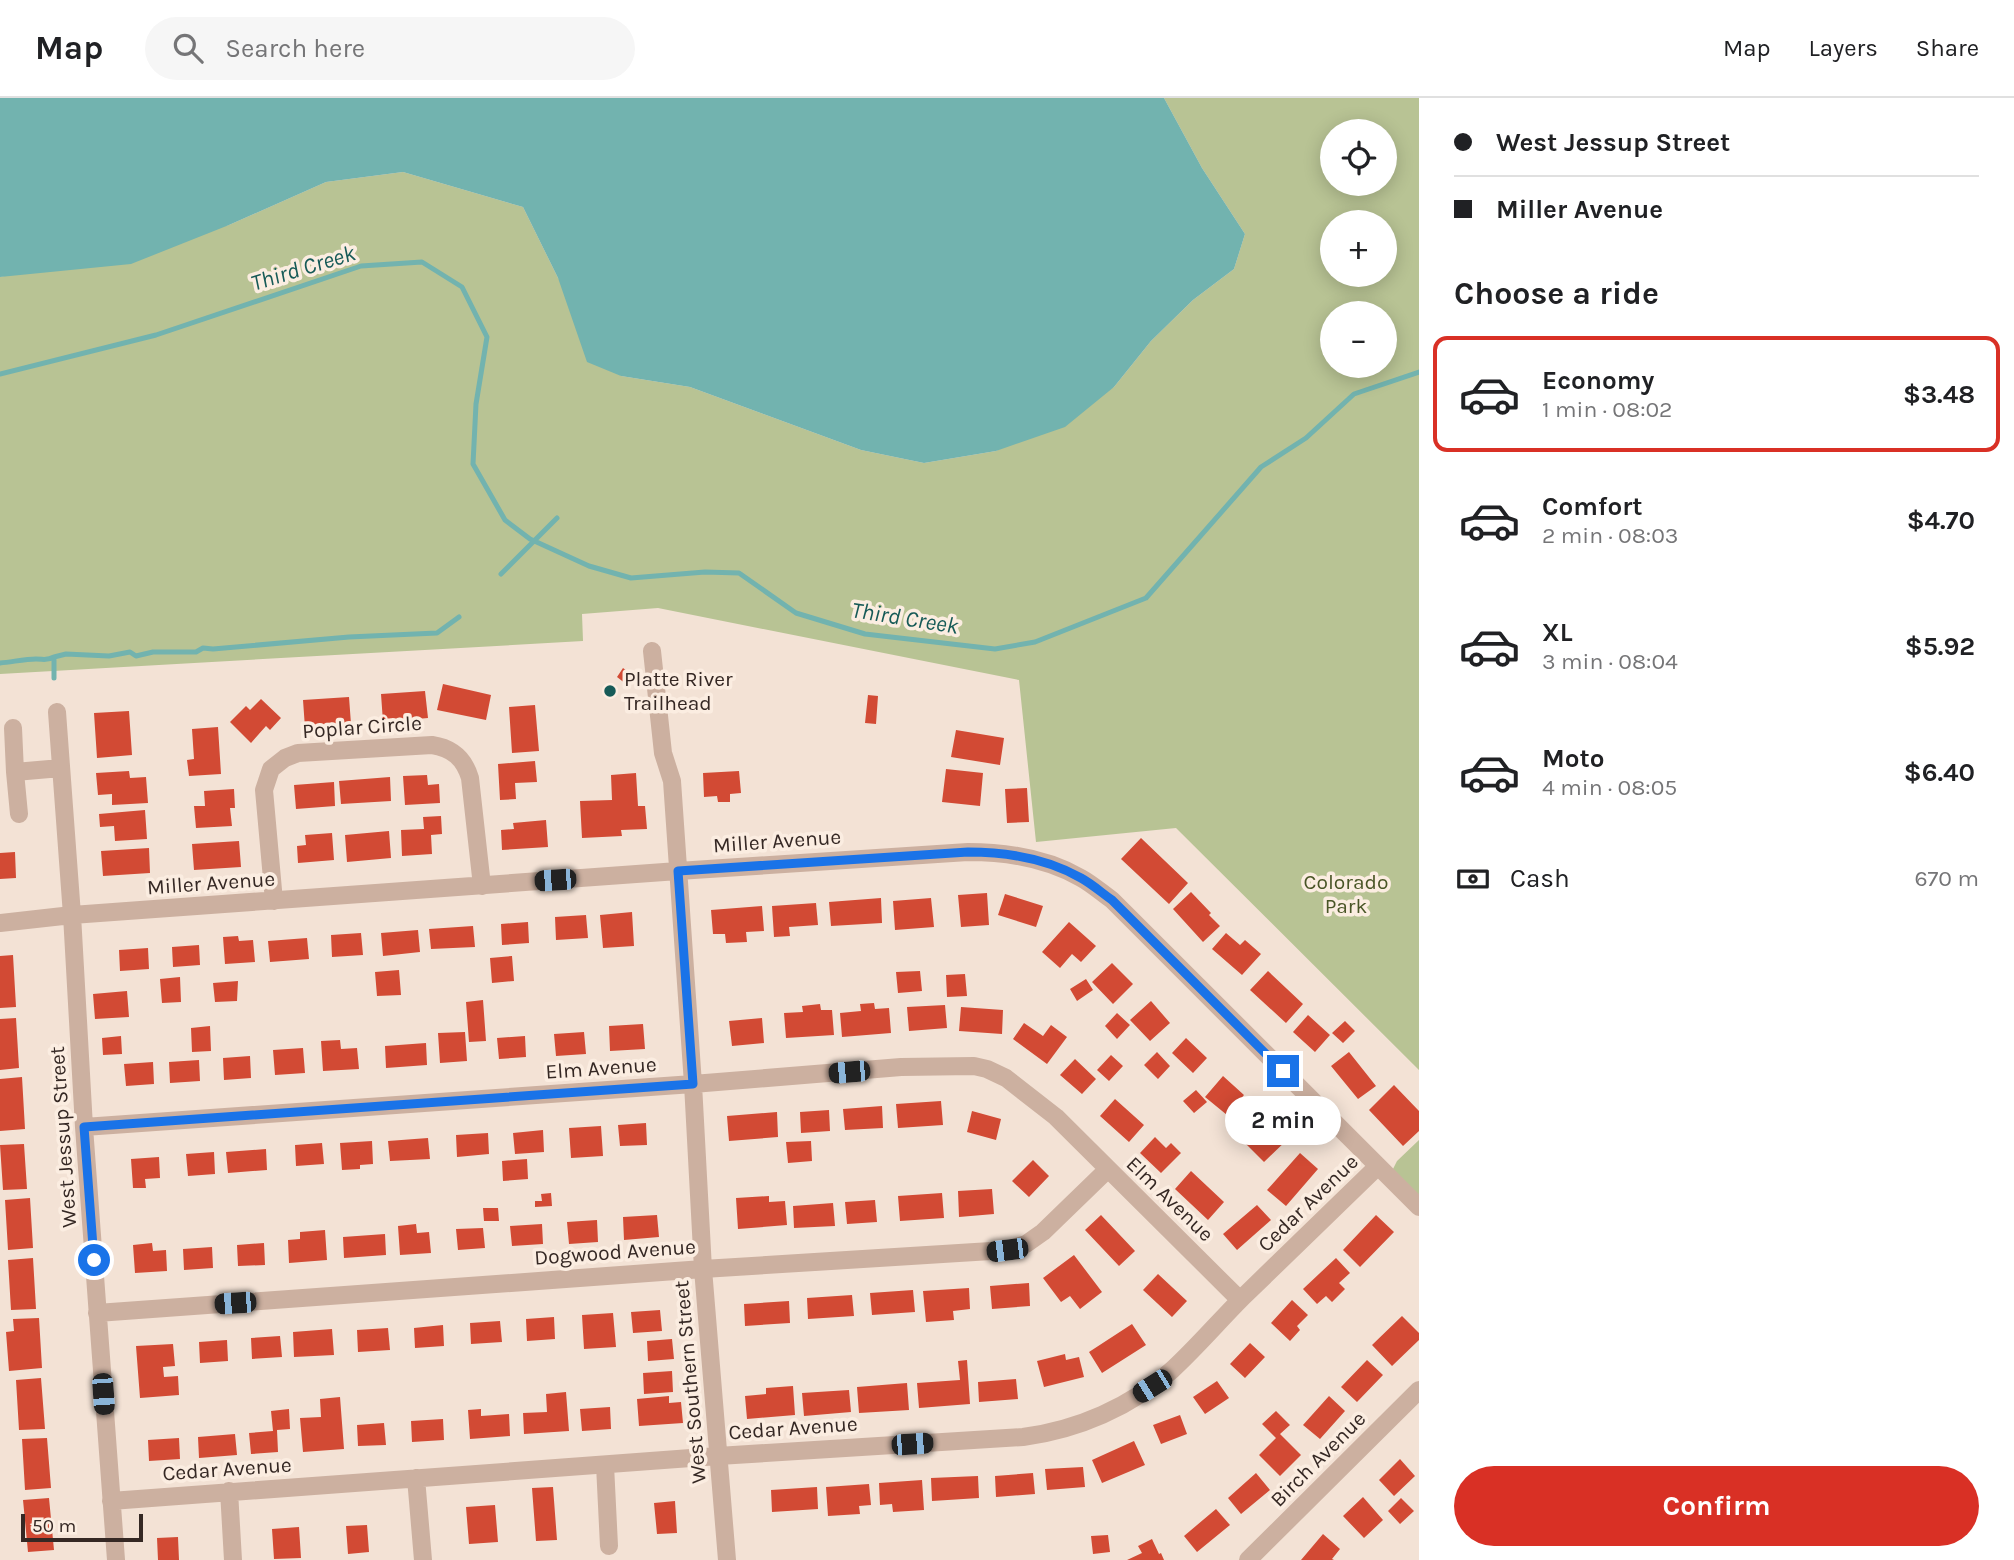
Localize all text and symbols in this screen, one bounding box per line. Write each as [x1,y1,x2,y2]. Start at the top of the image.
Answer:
search box [145,17,635,80]
text: Map [35,29,103,67]
icon: search [169,29,207,67]
text: Search here [225,33,365,64]
text: Map [1723,34,1771,62]
text: Layers [1809,34,1878,62]
text: Share [1916,34,1979,62]
map controls [1320,119,1397,378]
button: locate [1320,119,1397,196]
text: West Jessup Street [1496,127,1730,158]
text: Miller Avenue [1496,194,1663,225]
button: + [1320,210,1397,287]
water label: Third Creek [248,239,359,297]
text: Choose a ride [1454,275,1659,312]
button: − [1320,301,1397,378]
icon: car [1458,363,1521,426]
text: Economy [1542,365,1654,396]
text: $3.48 [1903,379,1975,410]
text: 1 min · 08:02 [1542,396,1672,423]
icon: car [1458,489,1521,552]
text: Comfort [1542,491,1643,522]
text: $4.70 [1907,505,1975,536]
text: 2 min · 08:03 [1542,522,1678,549]
water label: Third Creek [850,596,961,640]
icon: car [1458,615,1521,678]
text: XL [1542,617,1573,648]
text: $5.92 [1905,631,1975,662]
text: 3 min · 08:04 [1542,648,1678,675]
place label: Platte River Trailhead [624,667,733,715]
marker: Platte River Trailhead [602,683,618,699]
street label: Poplar Circle [301,711,423,743]
icon: car [1458,741,1521,804]
text: Moto [1542,743,1604,774]
text: $6.40 [1904,757,1975,788]
text: 4 min · 08:05 [1542,774,1677,801]
street label: Miller Avenue [712,825,842,857]
icon: cash [1454,860,1492,898]
text: Cash [1510,863,1570,894]
text: 670 m [1914,865,1979,892]
street label: Miller Avenue [146,867,276,899]
car [534,868,577,892]
park label: Colorado Park [1304,870,1388,918]
street label: West Jessup Street [45,1045,81,1228]
street label: Elm Avenue [545,1052,657,1084]
route end [1267,1055,1299,1087]
car [828,1060,871,1084]
callout: 2 min [1225,1096,1341,1144]
text: 2 min [1251,1107,1315,1134]
street label: Cedar Avenue [1253,1149,1363,1257]
street label: Elm Avenue [1122,1152,1218,1246]
street label: Dogwood Avenue [533,1234,697,1270]
car [985,1237,1030,1263]
route start [78,1244,110,1276]
street label: West Southern Street [669,1279,711,1485]
car [214,1291,257,1315]
car [1129,1366,1176,1406]
car [92,1372,115,1416]
street label: Birch Avenue [1265,1406,1371,1512]
street label: Cedar Avenue [728,1412,858,1444]
car [891,1432,934,1456]
street label: Cedar Avenue [162,1453,292,1485]
button: Confirm [1454,1466,1979,1546]
scale bar [21,1511,144,1543]
text: 50 m [32,1515,76,1537]

